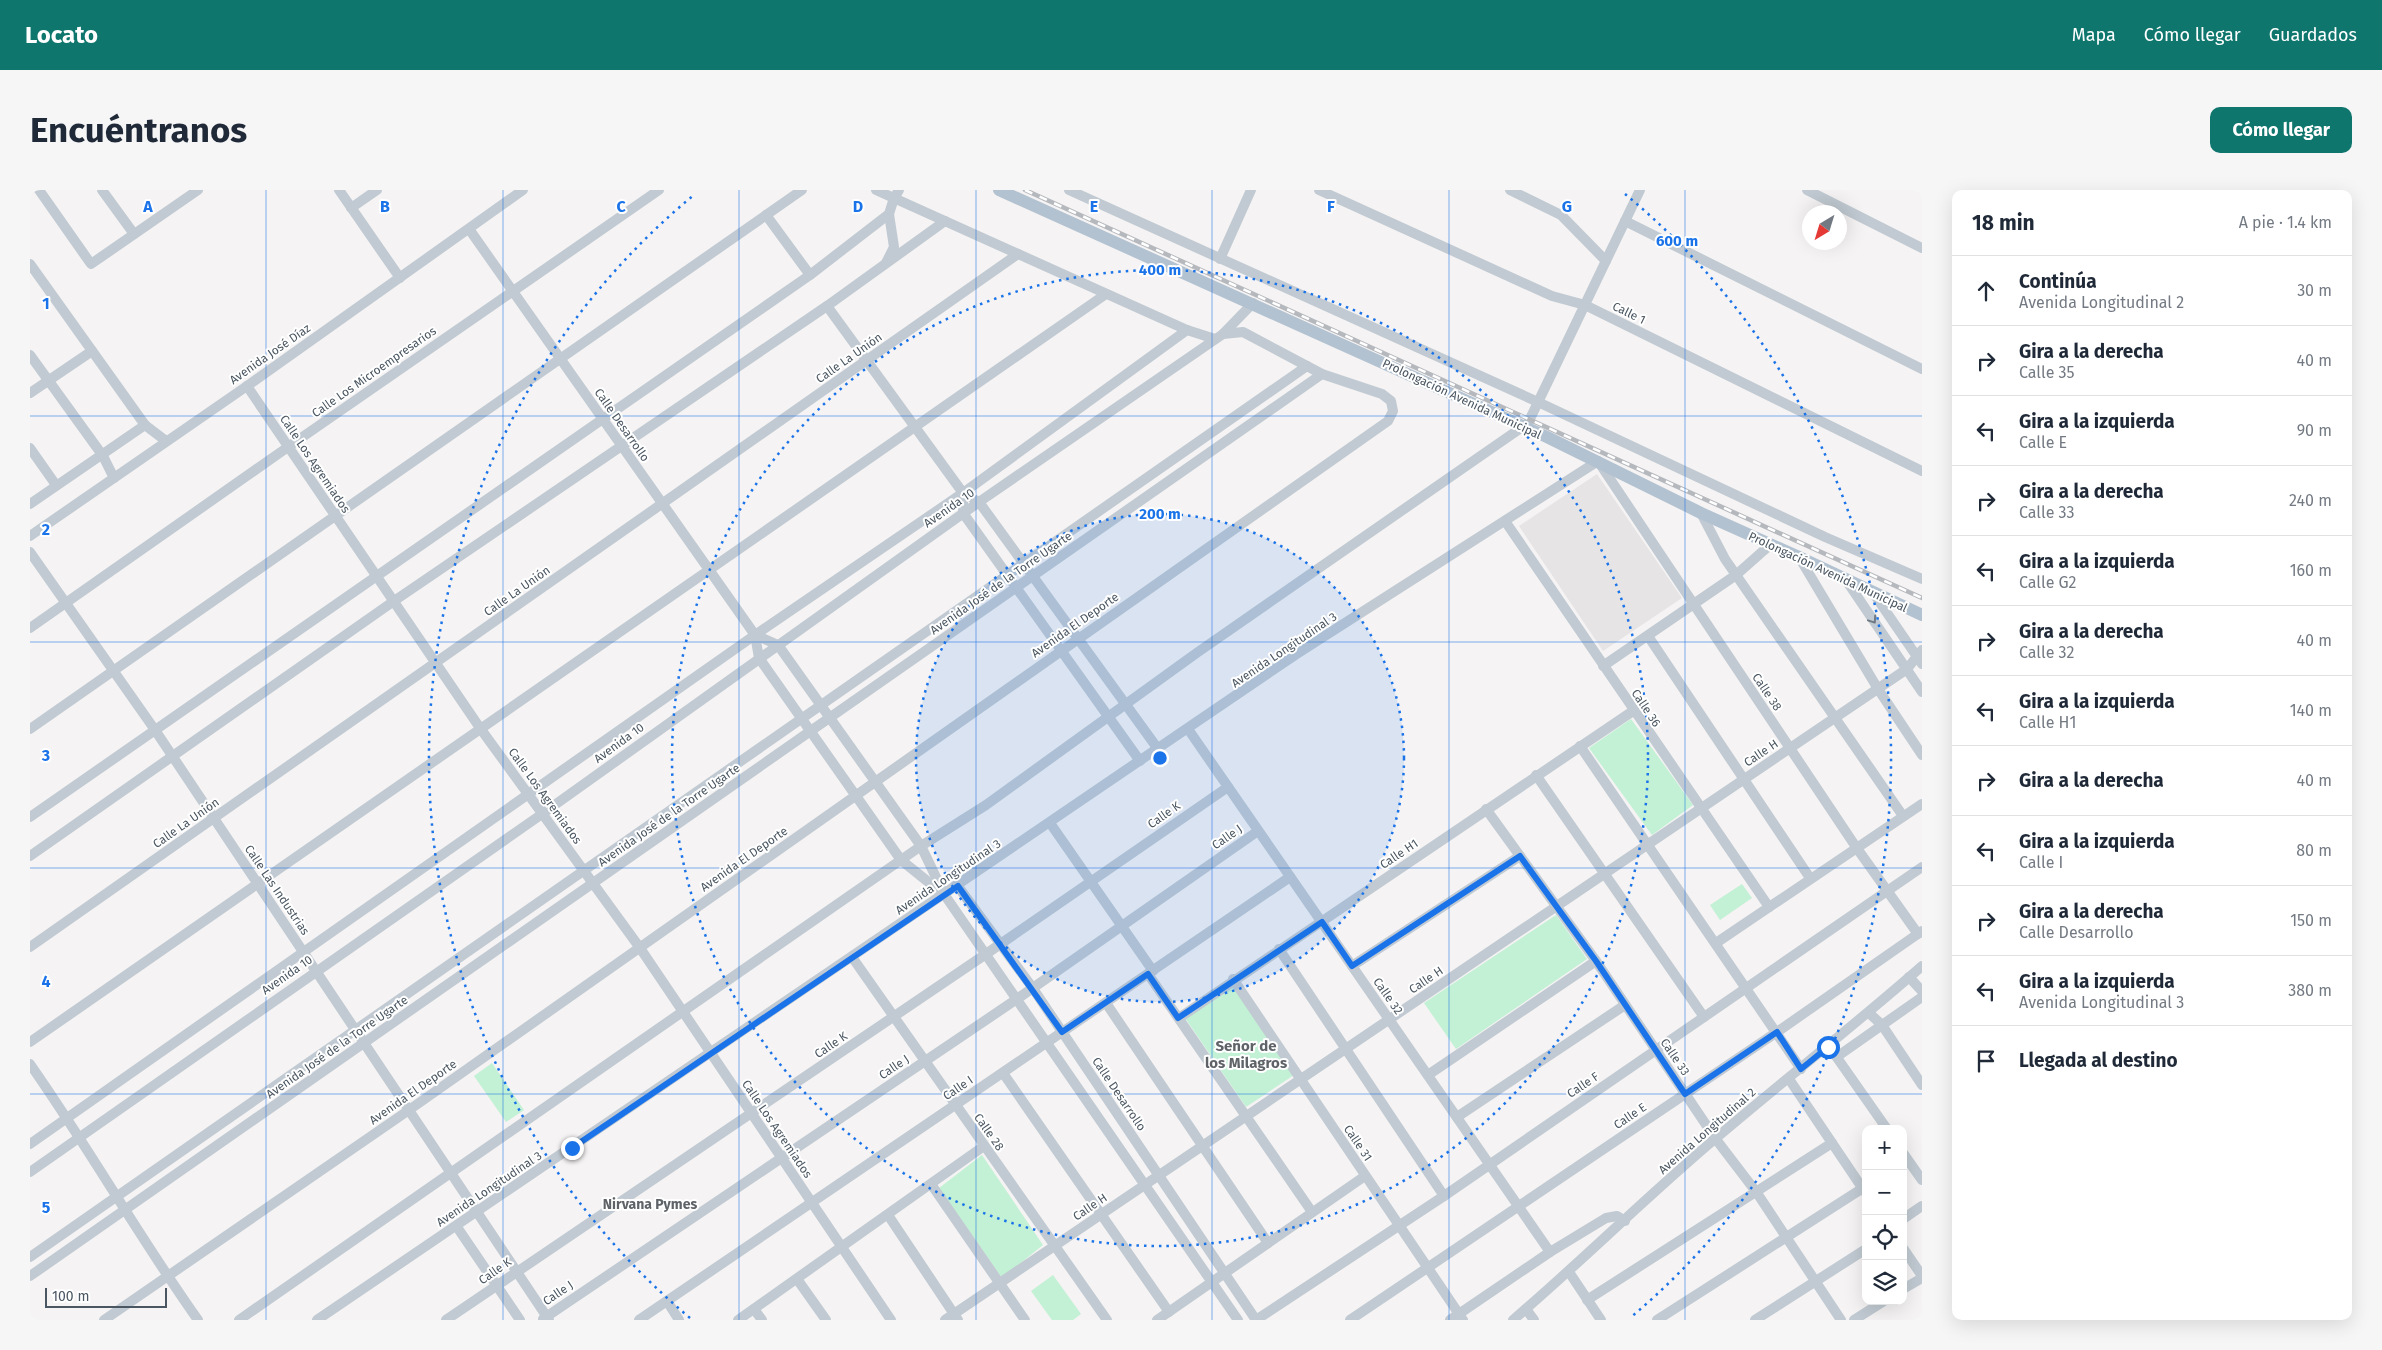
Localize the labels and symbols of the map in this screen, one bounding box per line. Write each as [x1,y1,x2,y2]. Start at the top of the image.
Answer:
text: A [142,197,153,216]
text: B [380,197,390,216]
text: C [616,197,626,216]
text: D [853,197,863,216]
text: E [1090,197,1098,216]
text: F [1327,197,1335,216]
text: G [1562,197,1572,216]
north arrow [1802,205,1847,250]
text: 600 m [1656,232,1698,250]
text: 400 m [1139,261,1181,279]
text: 1 [42,294,50,313]
street label: Calle 1 [1610,299,1648,327]
street label: Avenida José Díaz [227,321,313,387]
street label: Calle Los Microempresarios [309,324,439,420]
street label: Calle La Unión [813,330,885,386]
street label: Prolongación Avenida Municipal [1380,356,1544,442]
street label: Calle Desarrollo [592,386,652,464]
street label: Calle Los Agremiados [277,412,353,516]
street label: Avenida 10 [921,485,977,531]
text: 200 m [1139,505,1181,523]
text: 2 [42,520,50,539]
street label: Avenida José de la Torre Ugarte [928,529,1074,637]
street label: Prolongación Avenida Municipal [1746,529,1910,615]
street label: Calle La Unión [481,563,553,619]
street label: Avenida El Deporte [1029,590,1121,660]
street label: Avenida Longitudinal 3 [1229,610,1339,690]
one-way arrow [1867,614,1876,624]
street label: Calle 38 [1749,671,1785,714]
street label: Calle 36 [1628,687,1664,729]
street label: Avenida 10 [591,720,647,766]
street label: Calle H [1741,737,1781,769]
street label: Calle Los Agremiados [506,745,585,847]
text: 3 [41,746,50,765]
centre of rings [1151,749,1169,767]
street label: Avenida José de la Torre Ugarte [596,761,742,869]
street label: Calle La Unión [150,795,222,851]
street label: Calle K [1145,798,1184,831]
street label: Calle J [1209,822,1245,852]
street label: Avenida El Deporte [698,824,790,894]
street label: Calle H1 [1377,836,1421,872]
street label: Avenida Longitudinal 3 [893,837,1003,917]
street label: Calle Las Industrias [242,842,313,938]
street label: Avenida 10 [259,952,315,998]
street label: Calle H [1406,964,1446,996]
text: 4 [41,972,51,991]
street label: Calle 32 [1370,975,1406,1017]
street label: Avenida José de la Torre Ugarte [264,993,410,1101]
street label: Calle K [812,1028,851,1061]
street label: Calle 33 [1658,1036,1692,1078]
route start [1817,1036,1840,1059]
district label: Señor de los Milagros [1205,1037,1287,1072]
street label: Calle J [876,1052,912,1082]
street label: Calle Desarrollo [1089,1054,1149,1134]
street label: Avenida El Deporte [367,1057,459,1127]
street label: Calle F [1564,1069,1602,1101]
street label: Calle I [940,1073,976,1103]
street label: Calle Los Agremiados [739,1077,815,1181]
street label: Avenida Longitudinal 2 [1656,1085,1758,1177]
street label: Calle E [1611,1100,1649,1132]
street label: Calle 28 [971,1111,1007,1154]
street label: Calle 31 [1341,1122,1375,1164]
route end [561,1137,584,1160]
street label: Avenida Longitudinal 3 [434,1149,544,1229]
street label: Calle H [1070,1191,1110,1223]
district label: Nirvana Pymes [603,1196,697,1213]
text: 5 [42,1198,51,1217]
street label: Calle K [476,1254,515,1287]
street label: Calle J [540,1278,576,1308]
scale bar [45,1285,168,1308]

